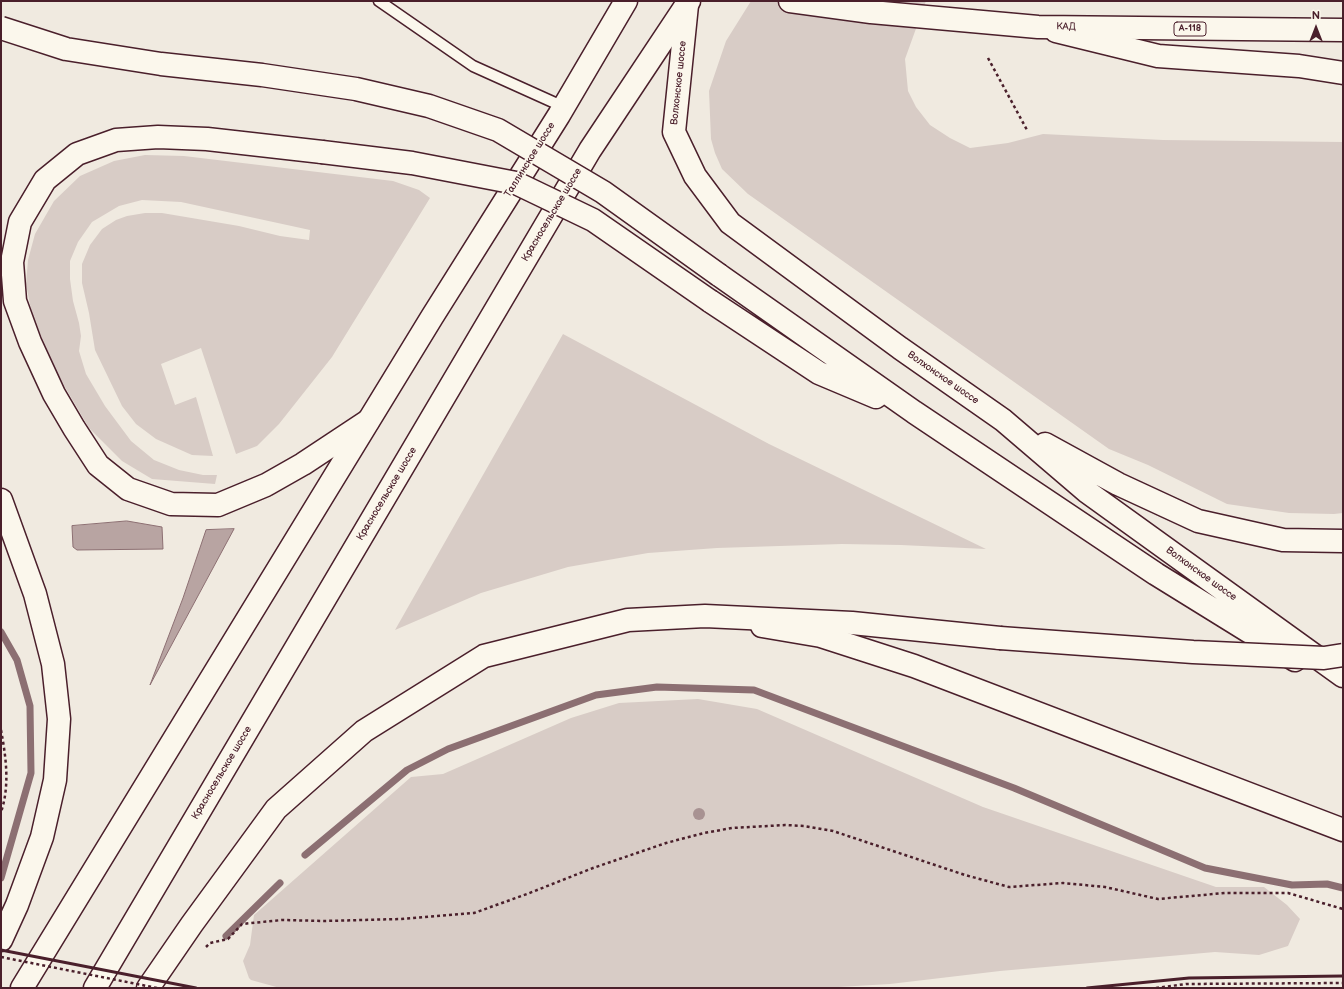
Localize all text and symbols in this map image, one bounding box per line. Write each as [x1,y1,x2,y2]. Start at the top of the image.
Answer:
north arrow [1296,8,1336,48]
text: N [1312,9,1320,22]
street label: КАД [1056,21,1076,33]
road number: А-118 [1174,22,1206,36]
street label: Волхонское шоссе [669,40,689,126]
street label: Таллинское шоссе [502,120,558,200]
street label: Красносельское шоссе [519,166,585,264]
street label: Волхонское шоссе [905,349,981,407]
street label: Красносельское шоссе [354,445,420,543]
street label: Волхонское шоссе [1163,544,1239,604]
street label: Красносельское шоссе [189,724,255,822]

